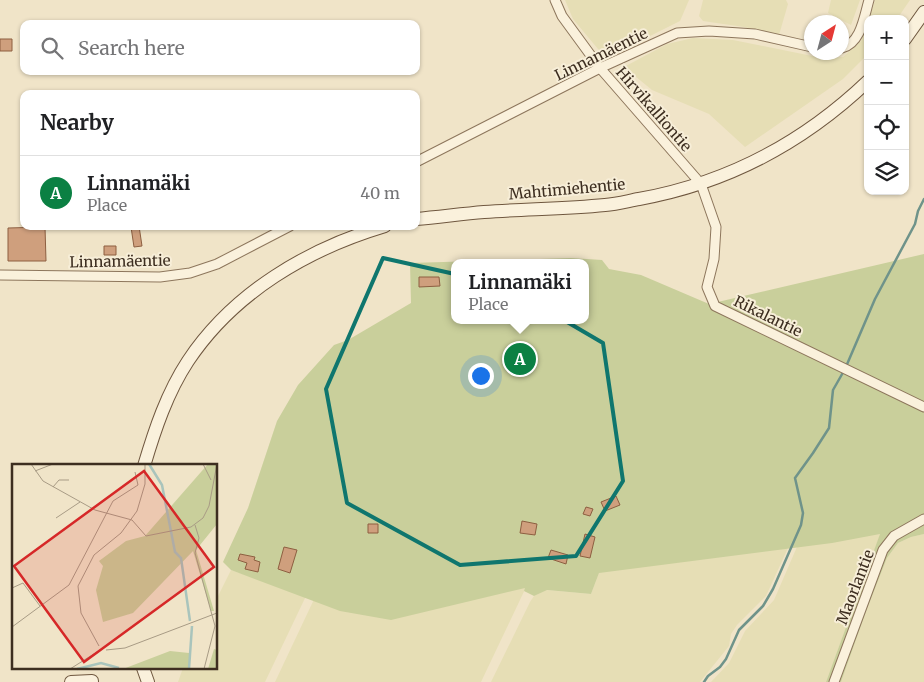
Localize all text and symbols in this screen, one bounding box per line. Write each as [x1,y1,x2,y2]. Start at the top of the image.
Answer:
north arrow [804,15,849,60]
map controls [864,15,909,195]
button: + [864,15,909,60]
search box [20,20,420,75]
street label: Linnamäentie [551,23,651,85]
icon: search [38,34,66,62]
text: Search here [78,36,185,60]
button: − [864,60,909,105]
street label: Hirvikalliontie [612,63,696,155]
button: locate [864,105,909,150]
text: Nearby [40,109,114,136]
button: layers [864,150,909,195]
text: Linnamäki [87,171,190,195]
street label: Mahtimiehentie [508,174,626,204]
text: A [50,183,62,203]
text: 40 m [360,183,400,203]
text: Place [87,195,127,215]
street label: Linnamäentie [69,251,171,271]
popup [451,259,589,324]
text: Linnamäki [468,270,572,294]
street label: Rikalantie [731,291,806,341]
text: Place [468,294,508,314]
pin: A [504,340,536,378]
your location [468,363,494,389]
inset map [12,464,218,670]
street label: Maorlantie [832,547,878,627]

